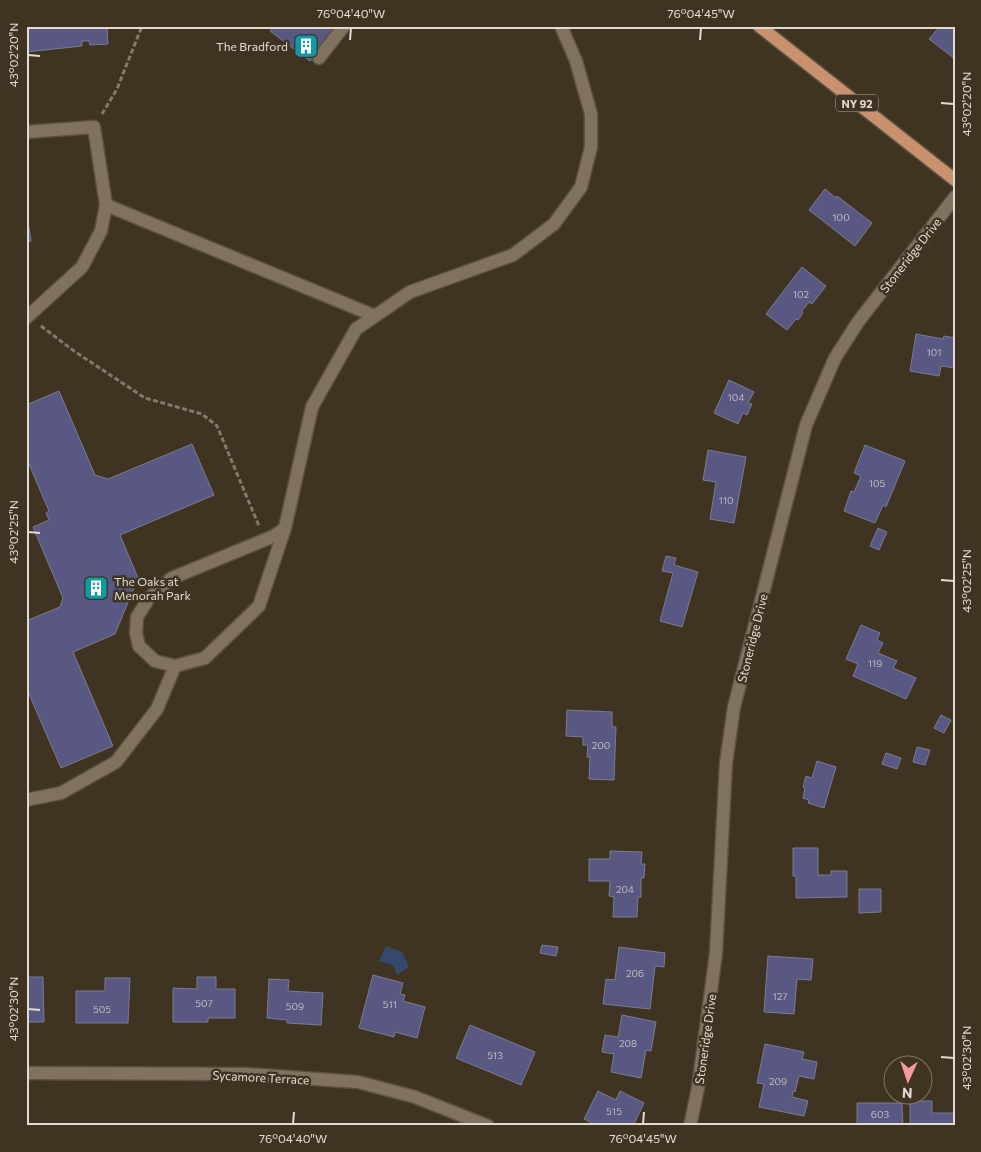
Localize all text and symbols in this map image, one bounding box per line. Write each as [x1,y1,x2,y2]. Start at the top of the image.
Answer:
text: 76°04'40"W [317,6,385,20]
text: 76°04'45"W [667,6,735,20]
text: 43°02'20"N [6,23,20,87]
building icon: The Bradford [293,33,319,59]
place label: The Bradford [216,39,288,53]
text: 43°02'20"N [959,72,973,136]
road number: NY 92 [836,95,878,112]
house number: 100 [832,211,850,223]
street label: Stoneridge Drive [876,215,944,295]
house number: 102 [793,288,810,300]
house number: 101 [926,346,942,358]
house number: 104 [728,391,744,403]
house number: 105 [869,477,886,489]
house number: 110 [718,494,734,506]
text: 43°02'25"N [6,500,20,564]
text: 43°02'25"N [959,549,973,613]
place label: The Oaks at Menorah Park [114,574,192,602]
building icon: The Oaks at Menorah Park [83,575,109,601]
street label: Stoneridge Drive [734,592,770,684]
house number: 119 [868,657,882,669]
house number: 200 [592,739,610,751]
house number: 204 [616,883,634,895]
house number: 206 [626,967,644,979]
text: 43°02'30"N [6,977,20,1041]
house number: 127 [772,990,788,1002]
street label: Stoneridge Drive [692,993,718,1085]
house number: 507 [195,997,213,1009]
house number: 511 [383,998,397,1010]
house number: 509 [286,1000,304,1012]
house number: 505 [93,1003,111,1015]
text: 43°02'30"N [959,1026,973,1090]
house number: 208 [619,1037,637,1049]
house number: 513 [487,1049,503,1061]
north arrow [884,1054,934,1104]
street label: Sycamore Terrace [212,1067,310,1087]
house number: 209 [769,1075,787,1087]
text: N [902,1085,913,1102]
house number: 515 [606,1105,622,1117]
house number: 603 [871,1108,889,1120]
text: 76°04'40"W [259,1131,327,1145]
text: 76°04'45"W [609,1131,677,1145]

